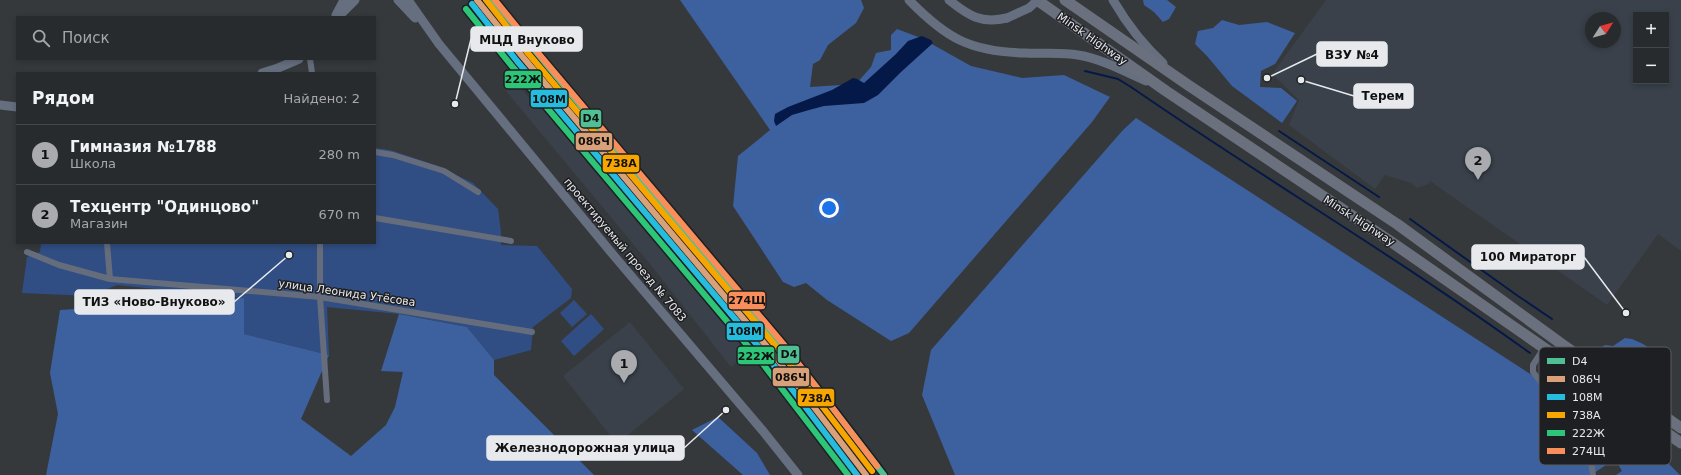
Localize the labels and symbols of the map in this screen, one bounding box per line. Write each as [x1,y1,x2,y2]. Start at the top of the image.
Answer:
street label: Minsk Highway [1054,10,1130,68]
north arrow [1585,12,1621,48]
callout: МЦД Внуково [471,27,582,51]
text: МЦД Внуково [479,33,575,47]
callout: ВЗУ №4 [1317,42,1387,66]
text: ВЗУ №4 [1325,48,1379,62]
line badge: 222Ж [504,70,542,89]
text: 222Ж [505,73,542,86]
callout: Терем [1354,84,1413,108]
line badge: 108М [530,89,568,108]
text: Терем [1362,89,1404,103]
text: 108М [532,93,566,106]
line badge: D4 [580,109,602,128]
text: D4 [583,112,600,125]
line badge: 086Ч [575,132,613,151]
text: 086Ч [578,135,610,148]
pin: 2 [1465,147,1491,180]
line badge: 738А [602,154,640,173]
text: 738А [605,157,637,170]
street label: проектируемый проезд № 7083 [561,176,689,324]
street label: Minsk Highway [1321,193,1398,249]
your location [819,198,839,218]
callout: 100 Мираторг [1472,245,1584,269]
text: 100 Мираторг [1480,250,1576,264]
street label: улица Леонида Утёсова [278,277,416,309]
callout: ТИЗ «Ново-Внуково» [75,290,234,314]
line badge: 274Щ [728,291,766,310]
text: 274Щ [728,294,766,307]
text: ТИЗ «Ново-Внуково» [82,295,226,309]
line badge: 108М [726,322,764,341]
text: 108М [728,325,762,338]
line badge: D4 [777,345,800,364]
line badge: 222Ж [737,346,775,365]
legend [1539,347,1671,465]
text: D4 [781,348,798,361]
pin: 1 [611,350,637,383]
text: 222Ж [738,350,775,363]
text: D4 [1572,355,1587,368]
line badge: 086Ч [772,367,810,387]
text: 086Ч [775,371,807,384]
text: 086Ч [1572,373,1601,386]
line badge: 738А [797,388,835,407]
text: 108М [1572,391,1603,404]
text: 738А [800,392,832,405]
text: 738А [1572,409,1601,422]
text: 222Ж [1572,427,1605,440]
callout: Железнодорожная улица [487,436,684,460]
text: Железнодорожная улица [495,441,675,455]
text: 274Щ [1572,445,1605,458]

